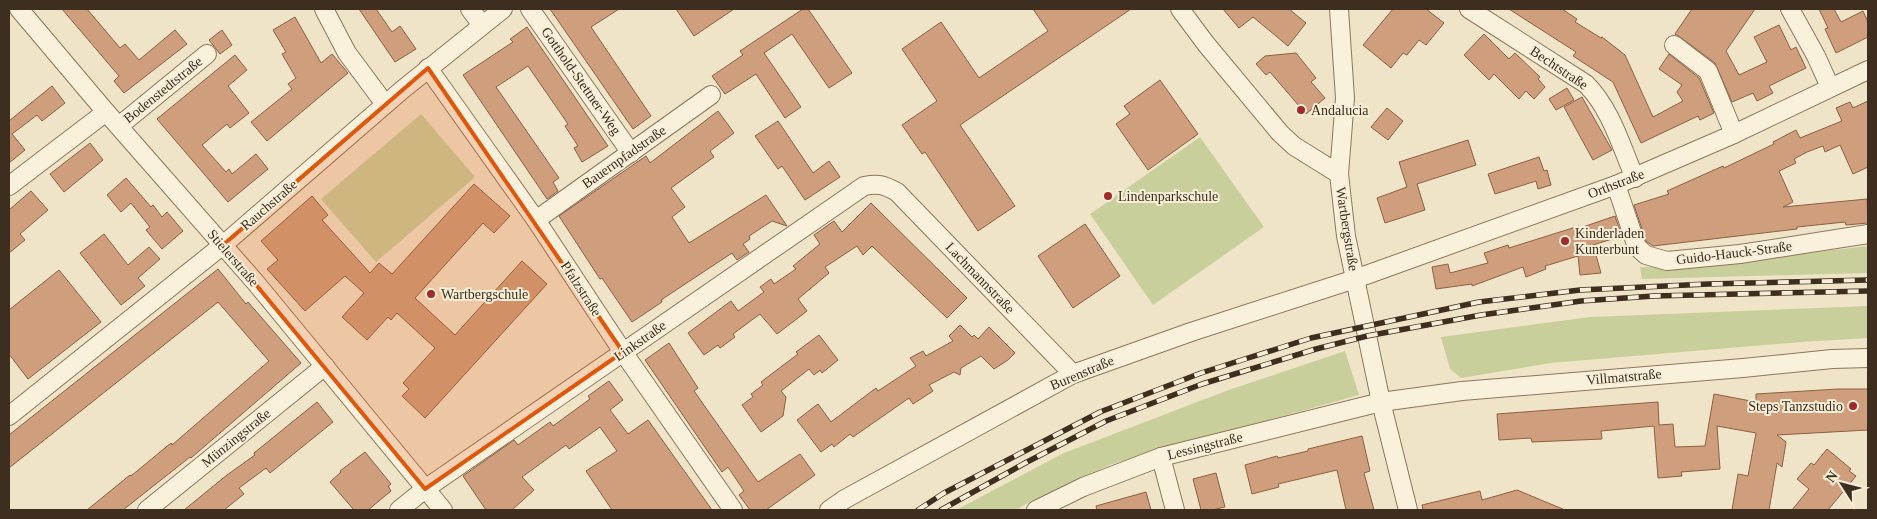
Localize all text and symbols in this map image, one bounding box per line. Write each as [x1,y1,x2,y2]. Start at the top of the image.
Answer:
street label: Gotthold-Stettner-Weg [538,24,624,138]
street label: Bechtstraße [1527,43,1591,93]
street label: Bodenstedtstraße [121,54,205,126]
place label: Andalucia [1311,103,1369,118]
marker: Andalucia [1295,104,1307,116]
street label: Bauernpfadstraße [579,123,669,191]
street label: Orthstraße [1586,166,1646,202]
street label: Rauchstraße [238,177,300,233]
street label: Wartbergstraße [1333,186,1361,272]
place label: Lindenparkschule [1118,189,1218,204]
marker: Lindenparkschule [1102,190,1114,202]
place label: Kinderladen Kunterbunt [1575,226,1644,257]
street label: Stielerstraße [204,227,262,289]
marker: Kinderladen Kunterbunt [1559,235,1571,247]
street label: Guido-Hauck-Straße [1675,238,1793,268]
street label: Lachmannstraße [942,240,1018,316]
street label: Pfalzstraße [558,259,604,319]
place label: Wartbergschule [441,287,528,302]
marker: Wartbergschule [425,288,437,300]
street label: Linkstraße [611,318,669,364]
street label: Burenstraße [1048,353,1116,393]
street label: Villmatstraße [1586,366,1662,388]
place label: Steps Tanzstudio [1748,399,1843,414]
marker: Steps Tanzstudio [1847,400,1859,412]
street label: Münzingstraße [199,406,273,470]
street label: Lessingstraße [1166,429,1244,463]
north arrow [1817,459,1867,509]
text: N [1823,468,1841,485]

